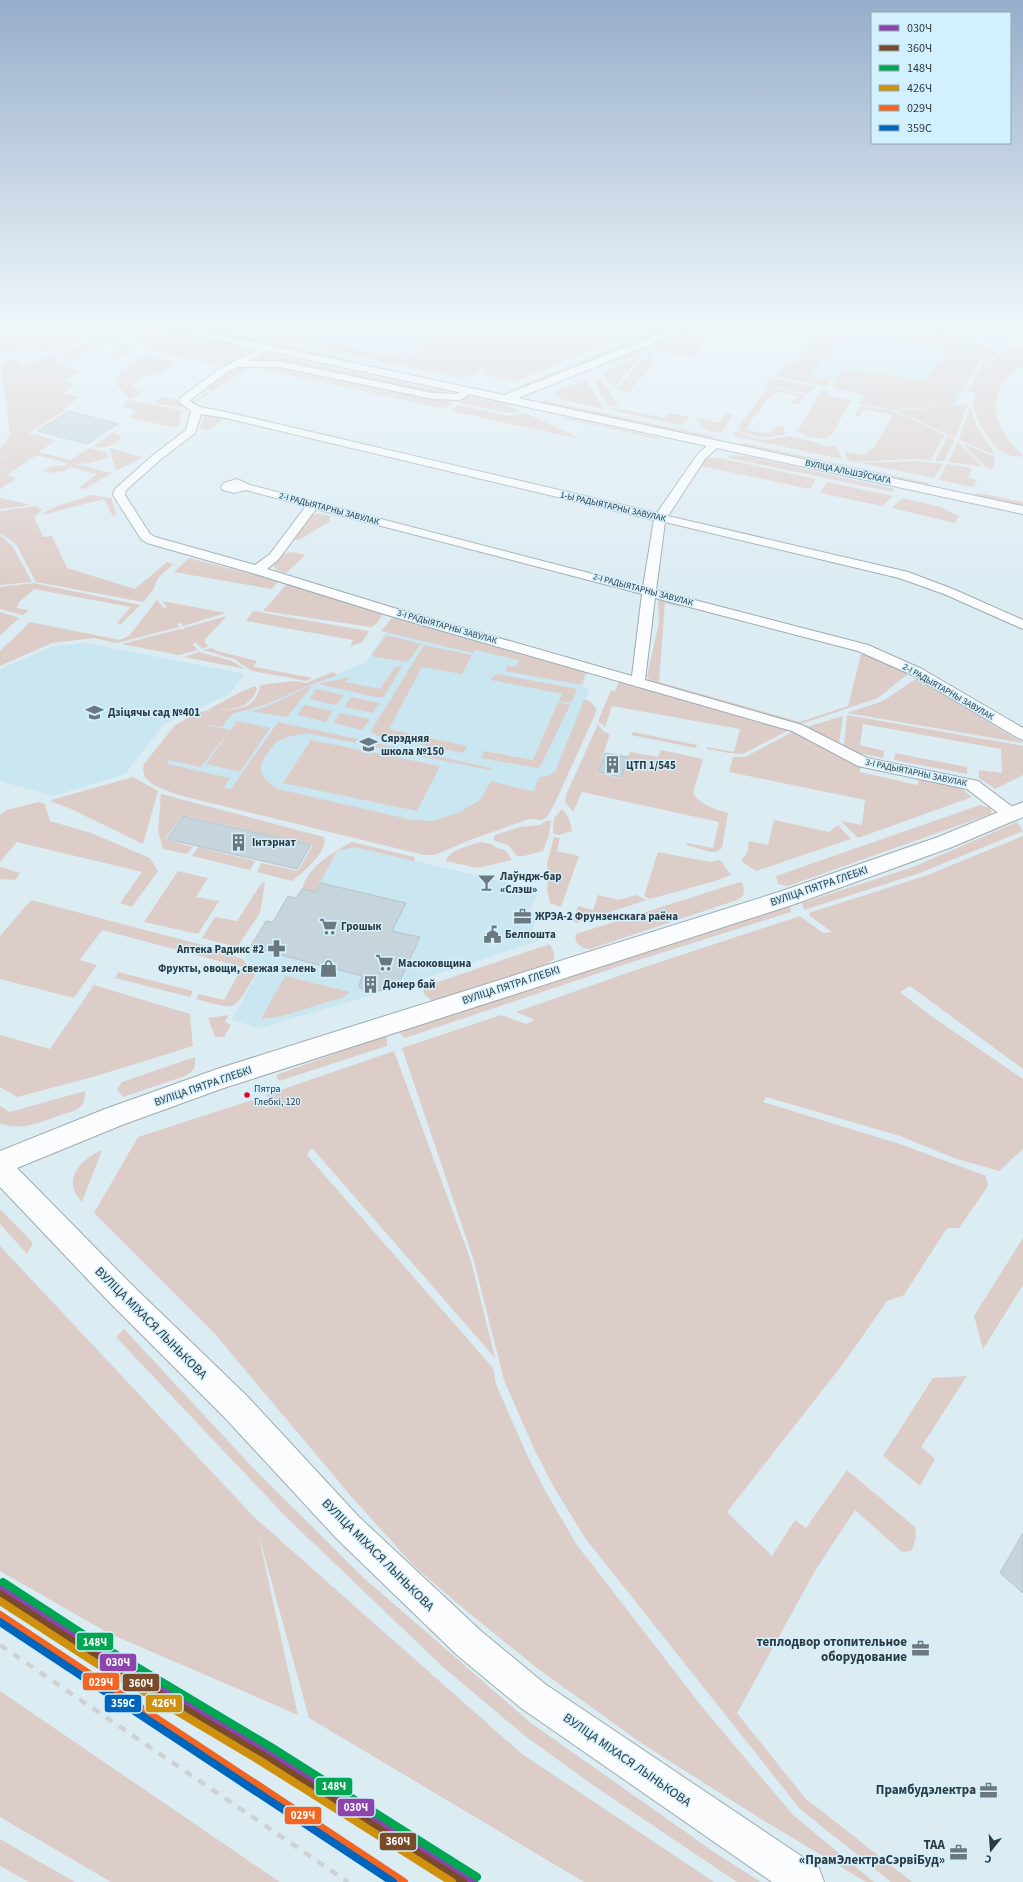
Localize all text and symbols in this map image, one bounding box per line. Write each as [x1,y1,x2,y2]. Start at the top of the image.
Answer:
legend [871,12,1011,144]
text: 030Ч [907,20,932,37]
text: 360Ч [907,40,932,57]
text: 148Ч [907,60,932,77]
text: 426Ч [907,80,932,97]
text: 029Ч [907,100,932,117]
text: 359С [907,120,932,137]
street label: ВУЛІЦА АЛЬШЭЎСКАГА [804,457,892,487]
street label: 1-Ы РАДЫЯТАРНЫ ЗАВУЛАК [559,488,668,526]
street label: 2-І РАДЫЯТАРНЫ ЗАВУЛАК [277,489,381,529]
street label: 2-І РАДЫЯТАРНЫ ЗАВУЛАК [591,570,695,610]
street label: 3-І РАДЫЯТАРНЫ ЗАВУЛАК [396,606,499,648]
street label: 2-І РАДЫЯТАРНЫ ЗАВУЛАК [900,661,997,724]
school or university icon: Дзіцячы сад №401 [85,702,105,722]
place label: Дзіцячы сад №401 [108,705,200,720]
place label: Сярэдняя школа №150 [381,731,444,759]
school or university icon: Сярэдняя школа №150 [358,734,378,754]
building icon: ЦТП 1/545 [603,755,623,775]
street label: 3-І РАДЫЯТАРНЫ ЗАВУЛАК [864,756,969,790]
place label: ЦТП 1/545 [626,758,676,773]
building icon: Інтэрнат [229,832,249,852]
place label: Інтэрнат [252,835,296,850]
street label: ВУЛІЦА ПЯТРА ГЛЕБКІ [768,862,870,910]
place label: Лаўндж-бар «Слэш» [499,869,562,897]
bar icon: Лаўндж-бар «Слэш» [477,872,497,892]
office icon: ЖРЭА-2 Фрунзенскага раёна [512,906,532,926]
place label: ЖРЭА-2 Фрунзенскага раёна [535,909,678,924]
supermarket icon: Грошык [318,916,338,936]
place label: Грошык [341,919,382,934]
public building icon: Белпошта [482,924,502,944]
place label: Белпошта [505,927,556,942]
pharmacy icon: Аптека Радикс #2 [267,939,287,959]
place label: Аптека Радикс #2 [176,942,264,957]
supermarket icon: Масюковщина [375,953,395,973]
place label: Масюковщина [398,956,471,971]
shop icon: Фрукты, овощи, свежая зелень [319,958,339,978]
place label: Фрукты, овощи, свежая зелень [158,961,316,976]
street label: ВУЛІЦА ПЯТРА ГЛЕБКІ [460,962,562,1008]
building icon: Донер бай [360,974,380,994]
place label: Донер бай [383,977,436,992]
street label: ВУЛІЦА ПЯТРА ГЛЕБКІ [152,1062,254,1110]
place label: Пятра Глебкі, 120 [254,1082,300,1109]
marker: Пятра Глебкі, 120 [242,1090,252,1100]
street label: ВУЛІЦА МІХАСЯ ЛЫНЬКОВА [91,1263,212,1384]
street label: ВУЛІЦА МІХАСЯ ЛЫНЬКОВА [318,1495,439,1616]
line badge: 148Ч [76,1632,114,1651]
place label: теплодвор отопительное оборудование [756,1633,907,1666]
text: 148Ч [83,1635,107,1650]
office icon: теплодвор отопительное оборудование [910,1639,930,1659]
line badge: 030Ч [99,1653,137,1672]
text: 030Ч [106,1655,130,1670]
line badge: 029Ч [82,1672,120,1691]
line badge: 360Ч [122,1673,160,1692]
text: 029Ч [89,1675,113,1690]
text: 360Ч [129,1676,153,1691]
line badge: 359С [104,1694,142,1713]
line badge: 426Ч [145,1694,183,1713]
text: 359С [111,1696,136,1711]
text: 426Ч [152,1696,176,1711]
street label: ВУЛІЦА МІХАСЯ ЛЫНЬКОВА [559,1709,695,1812]
line badge: 148Ч [315,1777,353,1796]
text: 148Ч [322,1779,346,1794]
office icon: Прамбудэлектра [979,1780,999,1800]
place label: Прамбудэлектра [876,1781,976,1799]
line badge: 030Ч [337,1798,375,1817]
text: 030Ч [344,1800,368,1815]
line badge: 029Ч [284,1806,322,1825]
text: 029Ч [291,1808,315,1823]
north arrow [971,1830,1011,1870]
line badge: 360Ч [379,1832,417,1851]
text: 360Ч [386,1834,410,1849]
place label: ТАА «ПрамЭлектраСэрвіБуд» [799,1836,946,1869]
office icon: ТАА «ПрамЭлектраСэрвіБуд» [948,1842,968,1862]
text: С [982,1851,993,1867]

